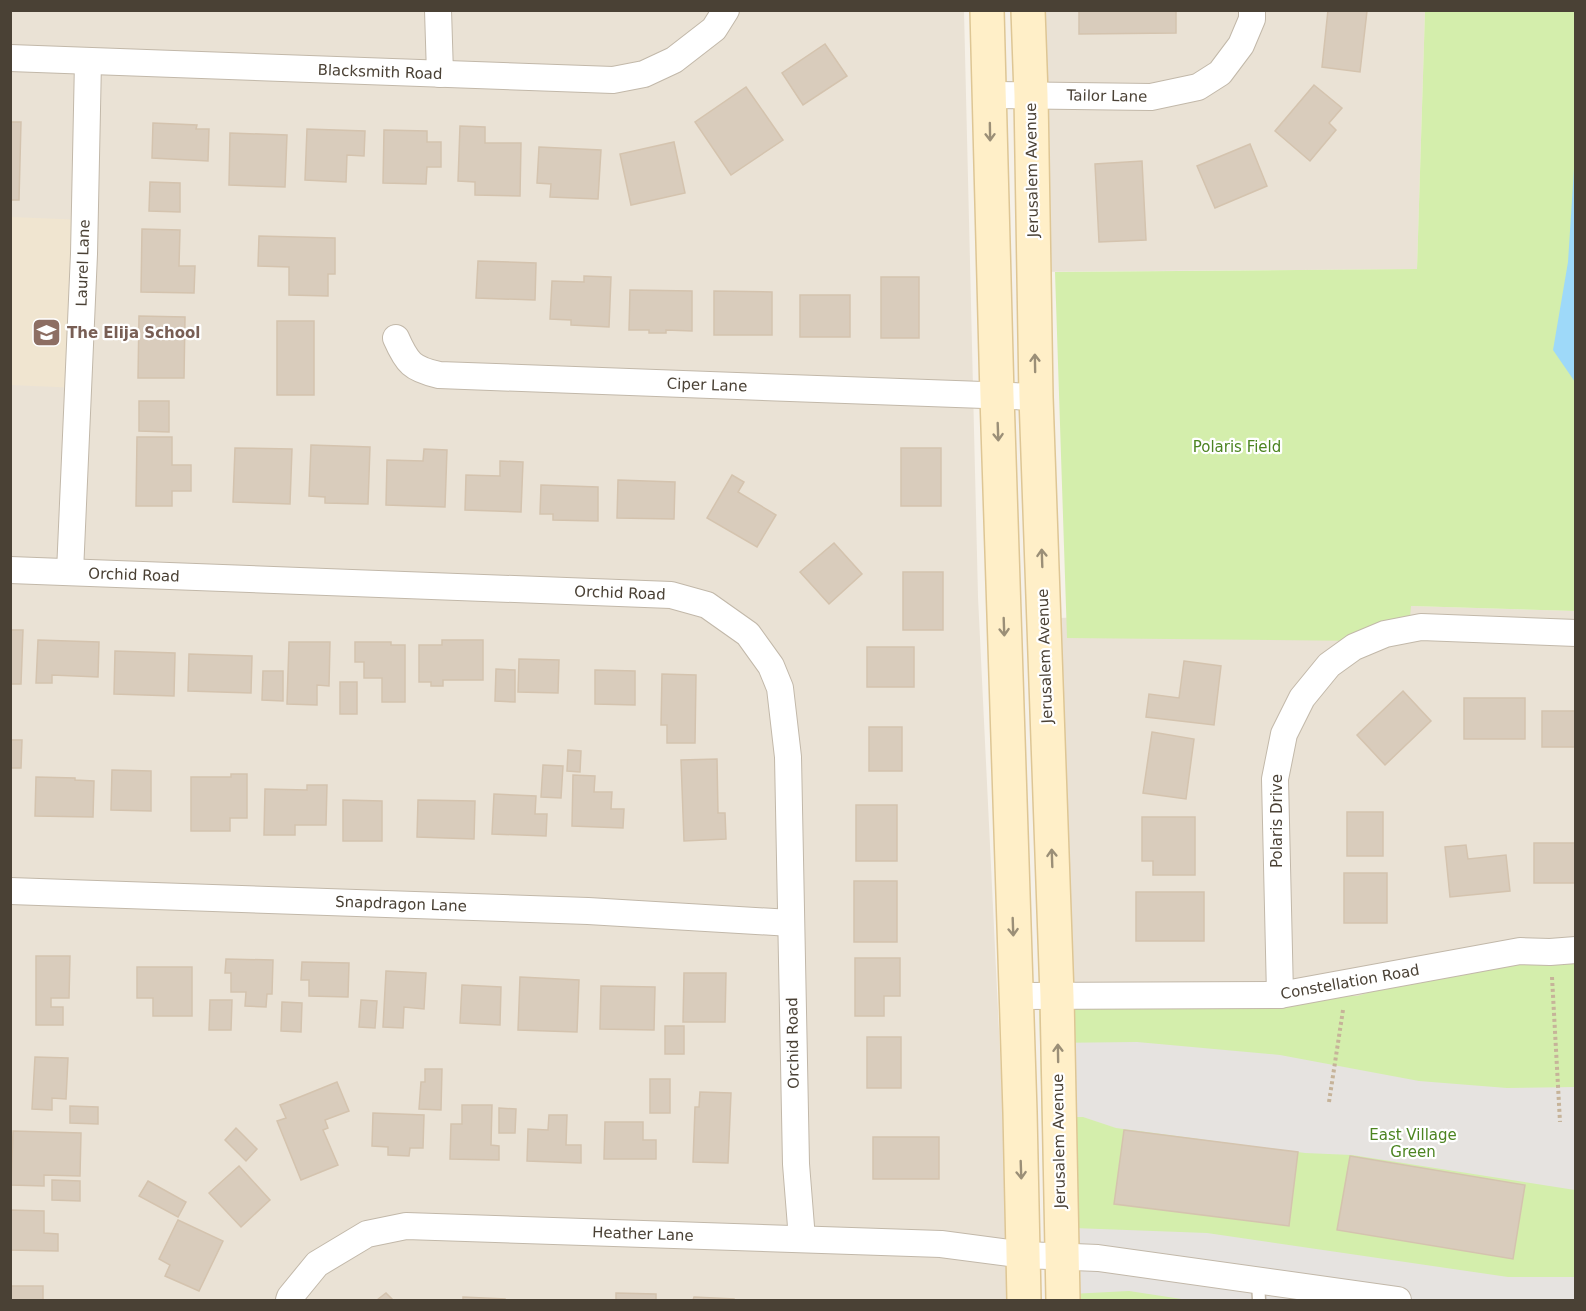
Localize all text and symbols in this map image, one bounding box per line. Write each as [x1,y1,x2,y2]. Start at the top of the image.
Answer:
street label: Blacksmith Road [317,61,443,83]
street label: Tailor Lane [1066,86,1147,106]
street label: Jerusalem Avenue [1022,102,1042,239]
one-way arrow [985,121,996,141]
street label: Laurel Lane [72,219,94,307]
school or university icon: The Elija School [30,317,62,349]
place label: The Elija School [67,324,200,342]
one-way arrow [1030,354,1041,374]
street label: Ciper Lane [666,375,748,395]
one-way arrow [992,421,1004,441]
park label: Polaris Field [1193,438,1281,456]
one-way arrow [1036,549,1047,569]
street label: Orchid Road [88,564,180,586]
street label: Orchid Road [574,582,666,604]
street label: Jerusalem Avenue [1034,588,1056,725]
one-way arrow [998,616,1010,636]
street label: Polaris Drive [1268,774,1286,868]
one-way arrow [1047,849,1058,869]
street label: Snapdragon Lane [335,893,467,915]
one-way arrow [1007,916,1019,936]
street label: Constellation Road [1279,961,1421,1003]
street label: Orchid Road [783,997,803,1089]
one-way arrow [1052,1044,1064,1064]
street label: Jerusalem Avenue [1049,1073,1069,1210]
park label: East Village Green [1369,1126,1457,1161]
one-way arrow [1016,1160,1027,1180]
street label: Heather Lane [592,1223,694,1245]

